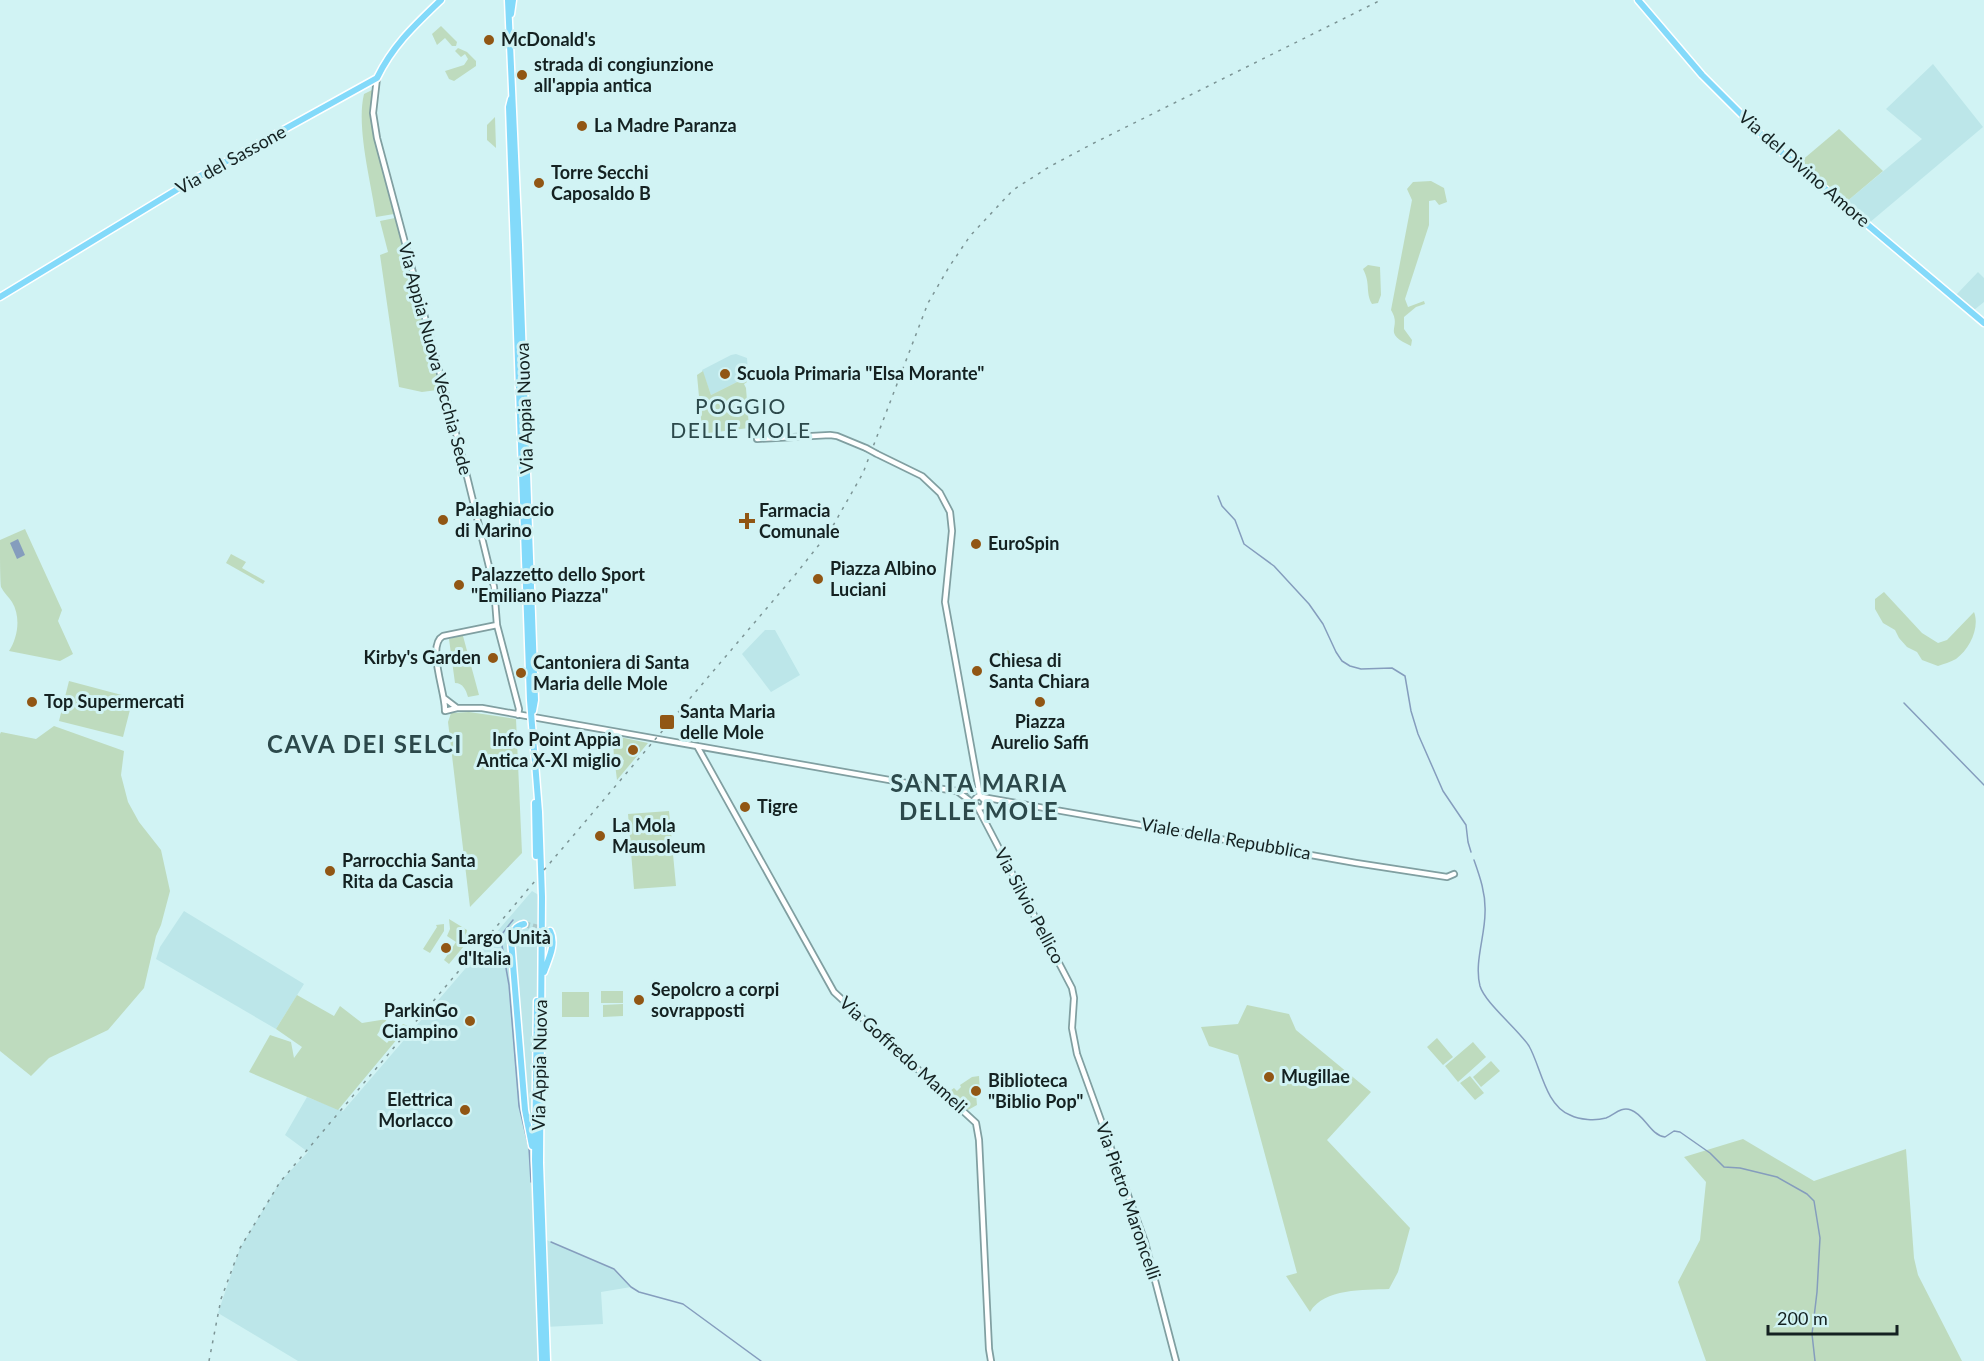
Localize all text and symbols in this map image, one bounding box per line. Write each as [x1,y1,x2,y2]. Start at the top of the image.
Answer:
place label: McDonald's [501,28,596,50]
marker: McDonald's [482,33,496,47]
place label: strada di congiunzione all'appia antica [534,53,714,96]
marker: strada di congiunzione all'appia antica [515,68,529,82]
street label: Via del Divino Amore [1734,105,1875,231]
place label: La Madre Paranza [594,114,737,136]
marker: La Madre Paranza [575,119,589,133]
street label: Via del Sassone [172,120,289,198]
place label: Torre Secchi Caposaldo B [551,161,651,204]
marker: Torre Secchi Caposaldo B [532,176,546,190]
street label: Via Appia Nuova Vecchia Sede [394,240,478,477]
street label: Via Appia Nuova [511,342,537,474]
place label: Scuola Primaria "Elsa Morante" [737,362,984,384]
marker: Scuola Primaria "Elsa Morante" [718,367,732,381]
district label: POGGIO DELLE MOLE [670,393,812,442]
place label: Palaghiaccio di Marino [455,498,554,541]
place label: Farmacia Comunale [759,499,840,542]
marker: Palaghiaccio di Marino [436,513,450,527]
marker: Farmacia Comunale [740,514,754,528]
place label: EuroSpin [988,532,1059,554]
marker: EuroSpin [969,537,983,551]
place label: Piazza Albino Luciani [830,557,937,600]
place label: Palazzetto dello Sport "Emiliano Piazza" [471,563,645,606]
marker: Piazza Albino Luciani [811,572,825,586]
marker: Palazzetto dello Sport "Emiliano Piazza" [452,578,466,592]
place label: Kirby's Garden [363,646,481,668]
place label: Chiesa di Santa Chiara [989,649,1090,692]
marker: Kirby's Garden [486,651,500,665]
place label: Cantoniera di Santa Maria delle Mole [533,651,689,694]
marker: Chiesa di Santa Chiara [970,664,984,678]
marker: Cantoniera di Santa Maria delle Mole [514,666,528,680]
place label: Top Supermercati [44,690,184,712]
marker: Top Supermercati [25,695,39,709]
marker: Piazza Aurelio Saffi [1033,695,1047,709]
place label: Santa Maria delle Mole [680,700,775,743]
place label: Piazza Aurelio Saffi [990,710,1089,753]
marker: Santa Maria delle Mole [658,713,676,731]
place label: Info Point Appia Antica X-XI miglio [475,728,621,771]
district label: CAVA DEI SELCI [267,729,463,758]
marker: Info Point Appia Antica X-XI miglio [626,743,640,757]
district label: SANTA MARIA DELLE MOLE [890,768,1068,825]
place label: Tigre [757,795,798,817]
marker: Tigre [738,800,752,814]
street label: Viale della Repubblica [1140,812,1313,864]
place label: La Mola Mausoleum [612,814,706,857]
marker: La Mola Mausoleum [593,829,607,843]
street label: Via Silvio Pellico [990,844,1070,967]
place label: Parrocchia Santa Rita da Cascia [342,849,476,892]
marker: Parrocchia Santa Rita da Cascia [323,864,337,878]
place label: Largo Unità d'Italia [458,926,551,969]
marker: Largo Unità d'Italia [439,941,453,955]
place label: Sepolcro a corpi sovrapposti [651,978,779,1021]
street label: Via Goffredo Mameli [835,991,972,1117]
marker: Sepolcro a corpi sovrapposti [632,993,646,1007]
place label: ParkinGo Ciampino [382,999,458,1042]
street label: Via Appia Nuova [527,999,551,1131]
marker: ParkinGo Ciampino [463,1014,477,1028]
place label: Mugillae [1281,1065,1350,1087]
place label: Biblioteca "Biblio Pop" [988,1069,1083,1112]
marker: Mugillae [1262,1070,1276,1084]
marker: Biblioteca "Biblio Pop" [969,1084,983,1098]
place label: Elettrica Morlacco [378,1088,453,1131]
marker: Elettrica Morlacco [458,1103,472,1117]
street label: Via Pietro Maroncelli [1092,1119,1166,1282]
scale bar [1768,1298,1897,1336]
text: 200 m [1777,1307,1828,1329]

